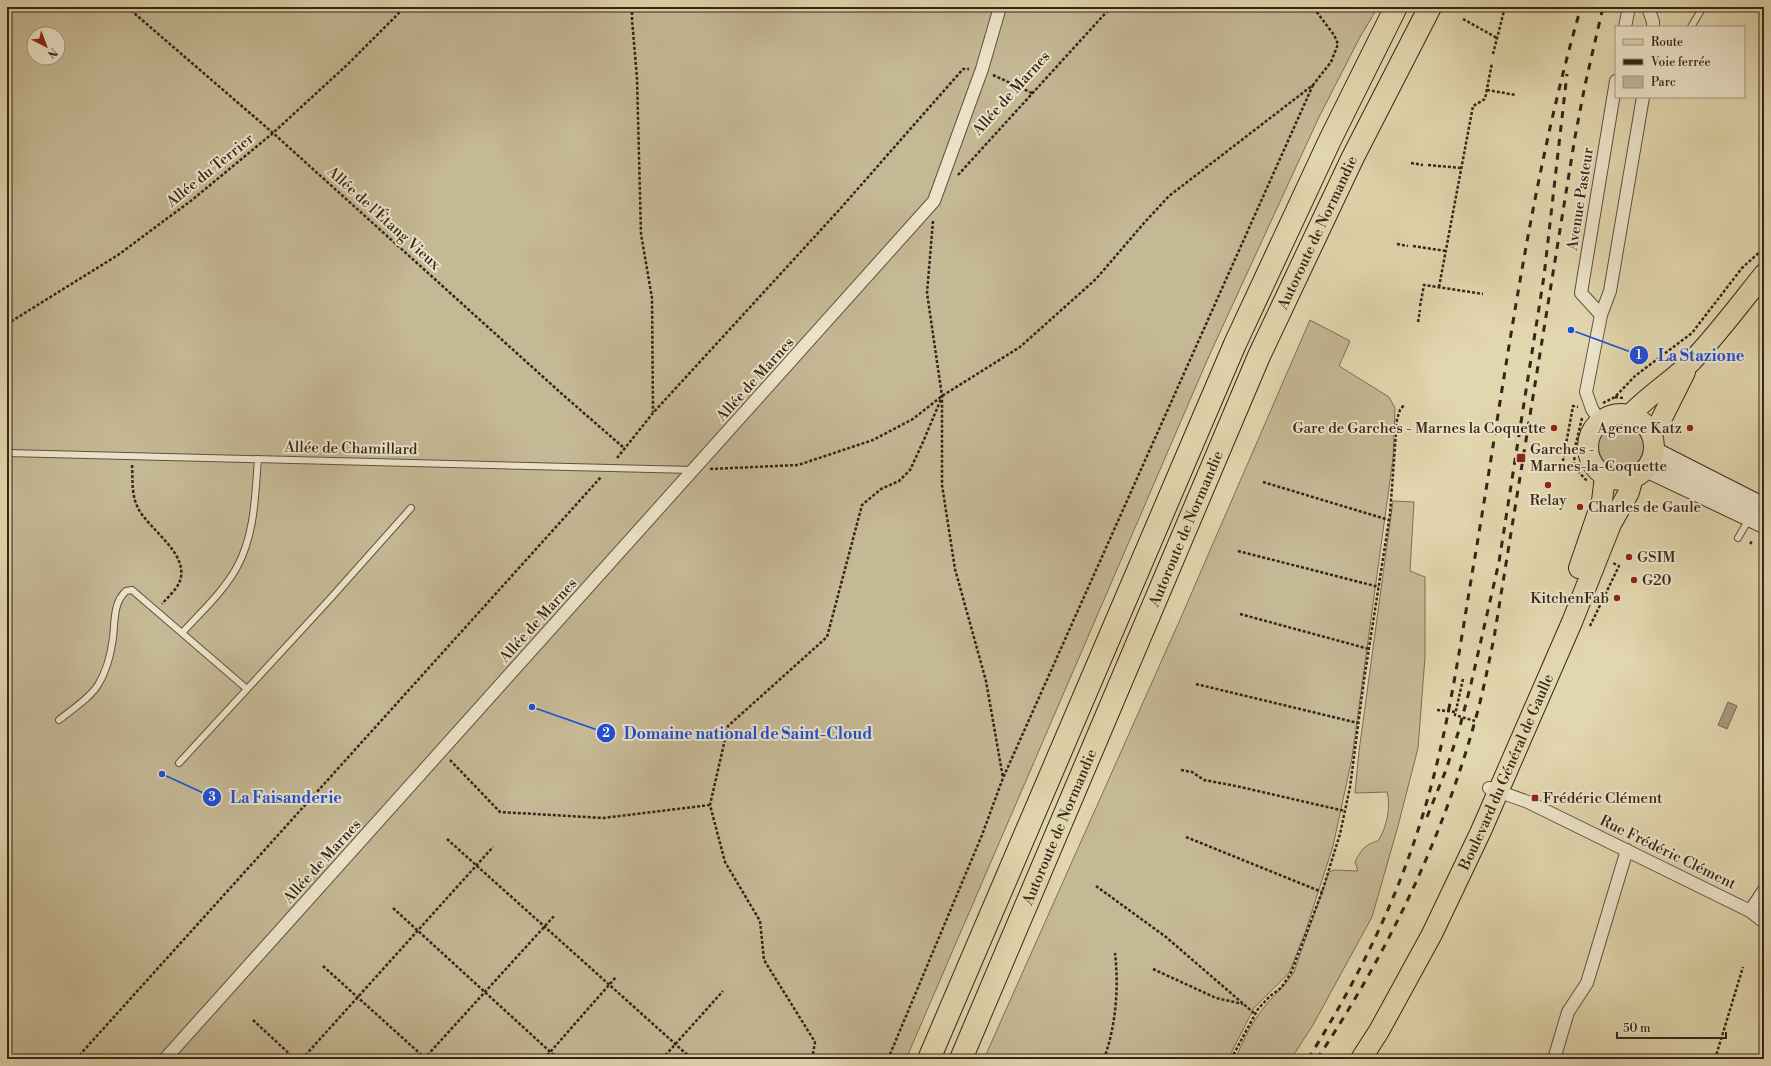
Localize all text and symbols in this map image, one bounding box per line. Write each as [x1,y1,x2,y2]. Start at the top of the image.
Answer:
north arrow [26,26,66,66]
legend [1615,26,1745,98]
text: Route [1651,35,1683,50]
text: N [44,45,60,61]
street label: Allée de Marnes [968,47,1054,140]
text: Voie ferrée [1650,55,1711,70]
text: Parc [1651,75,1676,90]
street label: Allée du Terrier [162,129,258,212]
street label: Avenue Pasteur [1563,146,1598,253]
street label: Autoroute de Normandie [1273,153,1362,314]
street label: Allée de l'Étang Vieux [322,161,445,275]
street label: Allée de Marnes [712,333,798,426]
callout: La Stazione [1629,341,1752,369]
text: La Stazione [1658,346,1745,366]
text: 1 [1636,348,1642,363]
place label: Gare de Garches - Marnes la Coquette [1292,419,1546,438]
place label: Agence Katz [1596,419,1682,438]
marker: Gare de Garches - Marnes la Coquette [1549,423,1559,433]
marker: Agence Katz [1685,423,1695,433]
street label: Allée de Chamillard [283,438,418,459]
place label: Garches - Marnes-la-Coquette [1530,440,1667,476]
street label: Autoroute de Normandie [1144,448,1228,611]
marker: Garches - Marnes-la-Coquette [1515,452,1527,464]
marker: Relay [1543,480,1553,490]
place label: Relay [1529,491,1567,510]
place label: Charles de Gaule [1588,498,1701,517]
marker: Charles de Gaule [1575,502,1585,512]
place label: GSIM [1637,548,1676,567]
marker: GSIM [1624,552,1634,562]
place label: G20 [1642,571,1672,590]
street label: Allée de Marnes [495,574,581,667]
marker: G20 [1629,575,1639,585]
place label: KitchenFab [1530,589,1609,608]
marker: KitchenFab [1612,593,1622,603]
street label: Boulevard du Général de Gaulle [1454,671,1558,874]
callout: Domaine national de Saint-Cloud [596,719,881,747]
text: Domaine national de Saint-Cloud [624,724,872,744]
text: 2 [602,726,610,741]
street label: Autoroute de Normandie [1018,746,1101,909]
callout: La Faisanderie [202,783,350,811]
text: La Faisanderie [230,788,342,808]
place label: Frédéric Clément [1543,789,1663,808]
text: 3 [208,790,216,805]
marker: Frédéric Clément [1530,793,1540,803]
street label: Rue Frédéric Clément [1597,811,1740,894]
street label: Allée de Marnes [279,815,365,908]
scale bar [1617,1014,1726,1040]
text: 50 m [1623,1021,1651,1036]

